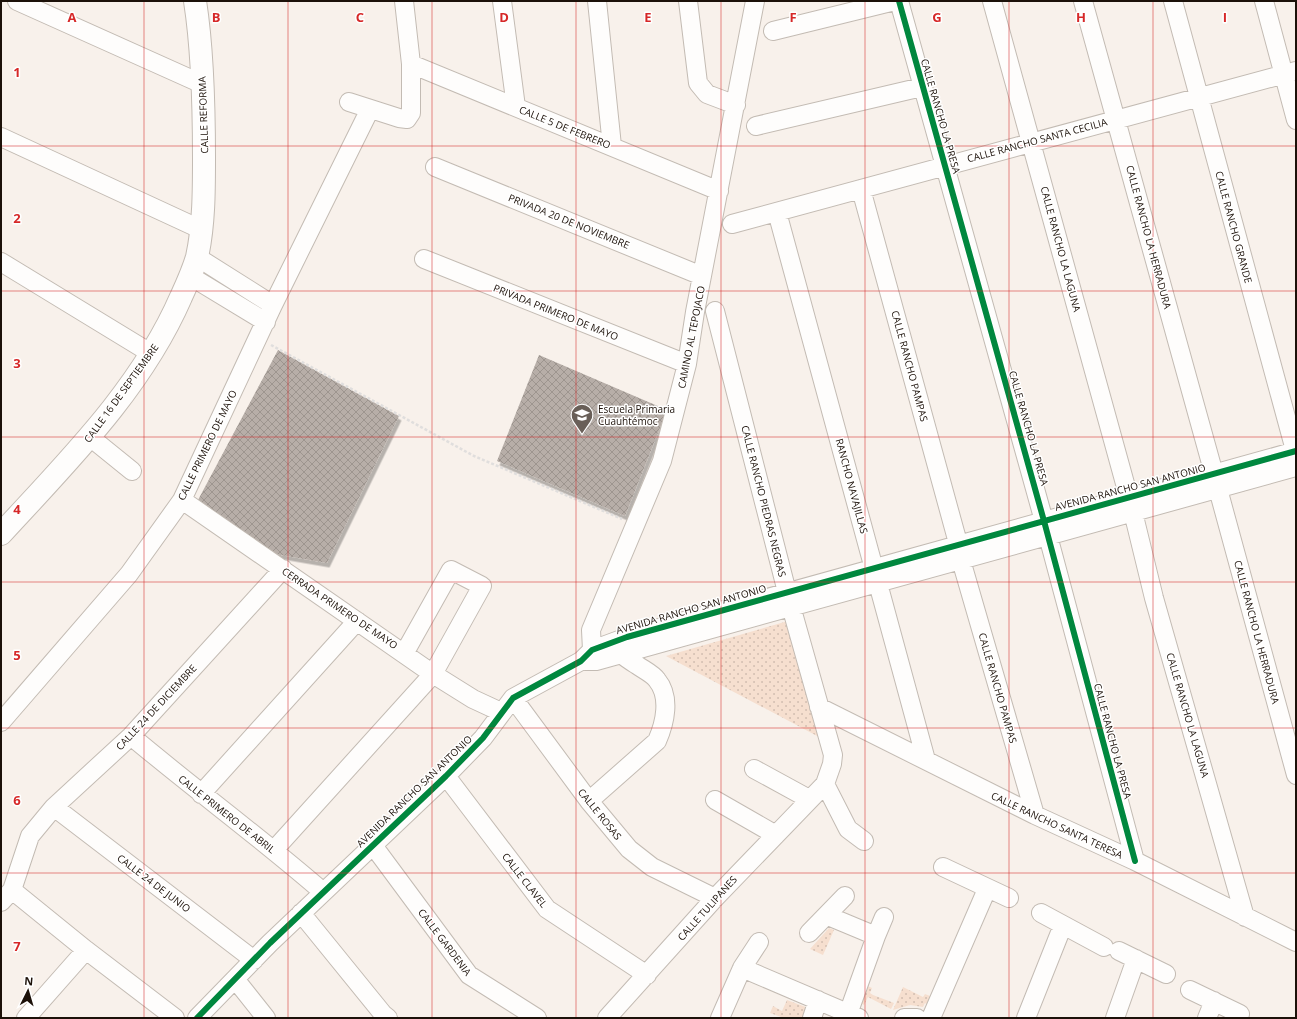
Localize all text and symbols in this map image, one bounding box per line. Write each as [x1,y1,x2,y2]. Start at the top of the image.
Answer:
text: A [68,8,77,26]
text: B [212,8,221,26]
text: C [356,8,364,26]
text: D [499,8,509,26]
text: E [644,8,652,26]
text: F [789,8,797,26]
text: G [932,8,942,26]
text: H [1076,8,1086,26]
text: I [1223,8,1227,26]
street label: CALLE RANCHO LA PRESA [918,57,964,176]
text: 1 [13,63,21,81]
street label: CALLE REFORMA [195,75,211,154]
street label: CALLE 5 DE FEBRERO [517,102,613,152]
street label: CALLE RANCHO SANTA CECILIA [965,114,1109,165]
street label: CALLE RANCHO LA HERRADURA [1123,164,1175,311]
street label: CALLE RANCHO GRANDE [1212,169,1256,285]
street label: CALLE RANCHO LA LAGUNA [1037,185,1085,314]
street label: PRIVADA 20 DE NOVIEMBRE [506,190,632,252]
text: 2 [13,209,21,227]
street label: PRIVADA PRIMERO DE MAYO [491,280,621,344]
street label: CAMINO AL TEPOJACO [674,284,708,390]
street label: CALLE RANCHO PAMPAS [888,309,932,423]
street label: CALLE 16 DE SEPTIEMBRE [80,341,162,445]
text: 3 [13,354,21,372]
street label: CALLE RANCHO LA PRESA [1006,369,1052,488]
street label: CALLE PRIMERO DE MAYO [174,387,240,503]
school or university icon: Escuela Primaria Cuauhtémoc [569,402,595,435]
place label: Escuela Primaria Cuauhtémoc [598,402,675,428]
street label: CALLE RANCHO PIEDRAS NEGRAS [738,424,790,578]
street label: RANCHO NAVAJILLAS [833,437,871,535]
street label: AVENIDA RANCHO SAN ANTONIO [1053,460,1207,514]
text: 4 [13,500,21,518]
street label: CALLE RANCHO LA HERRADURA [1231,559,1283,706]
street label: CERRADA PRIMERO DE MAYO [279,564,401,652]
street label: AVENIDA RANCHO SAN ANTONIO [614,581,768,637]
street label: CALLE RANCHO PAMPAS [975,631,1021,745]
text: 5 [13,646,21,664]
street label: CALLE RANCHO LA LAGUNA [1163,651,1213,780]
street label: CALLE 24 DE DICIEMBRE [113,661,199,753]
street label: CALLE RANCHO LA PRESA [1091,682,1135,801]
street label: AVENIDA RANCHO SAN ANTONIO [353,732,475,850]
street label: CALLE PRIMERO DE ABRIL [176,772,278,856]
street label: CALLE ROSAS [575,785,625,843]
street label: CALLE RANCHO SANTA TERESA [989,788,1126,862]
text: 6 [13,791,21,809]
street label: CALLE CLAVEL [499,850,551,910]
street label: CALLE 24 DE JUNIO [114,851,194,915]
street label: CALLE TULIPANES [674,872,740,944]
street label: CALLE GARDENIA [415,906,475,979]
text: 7 [13,937,21,955]
north arrow [8,971,48,1011]
text: N [24,973,34,988]

